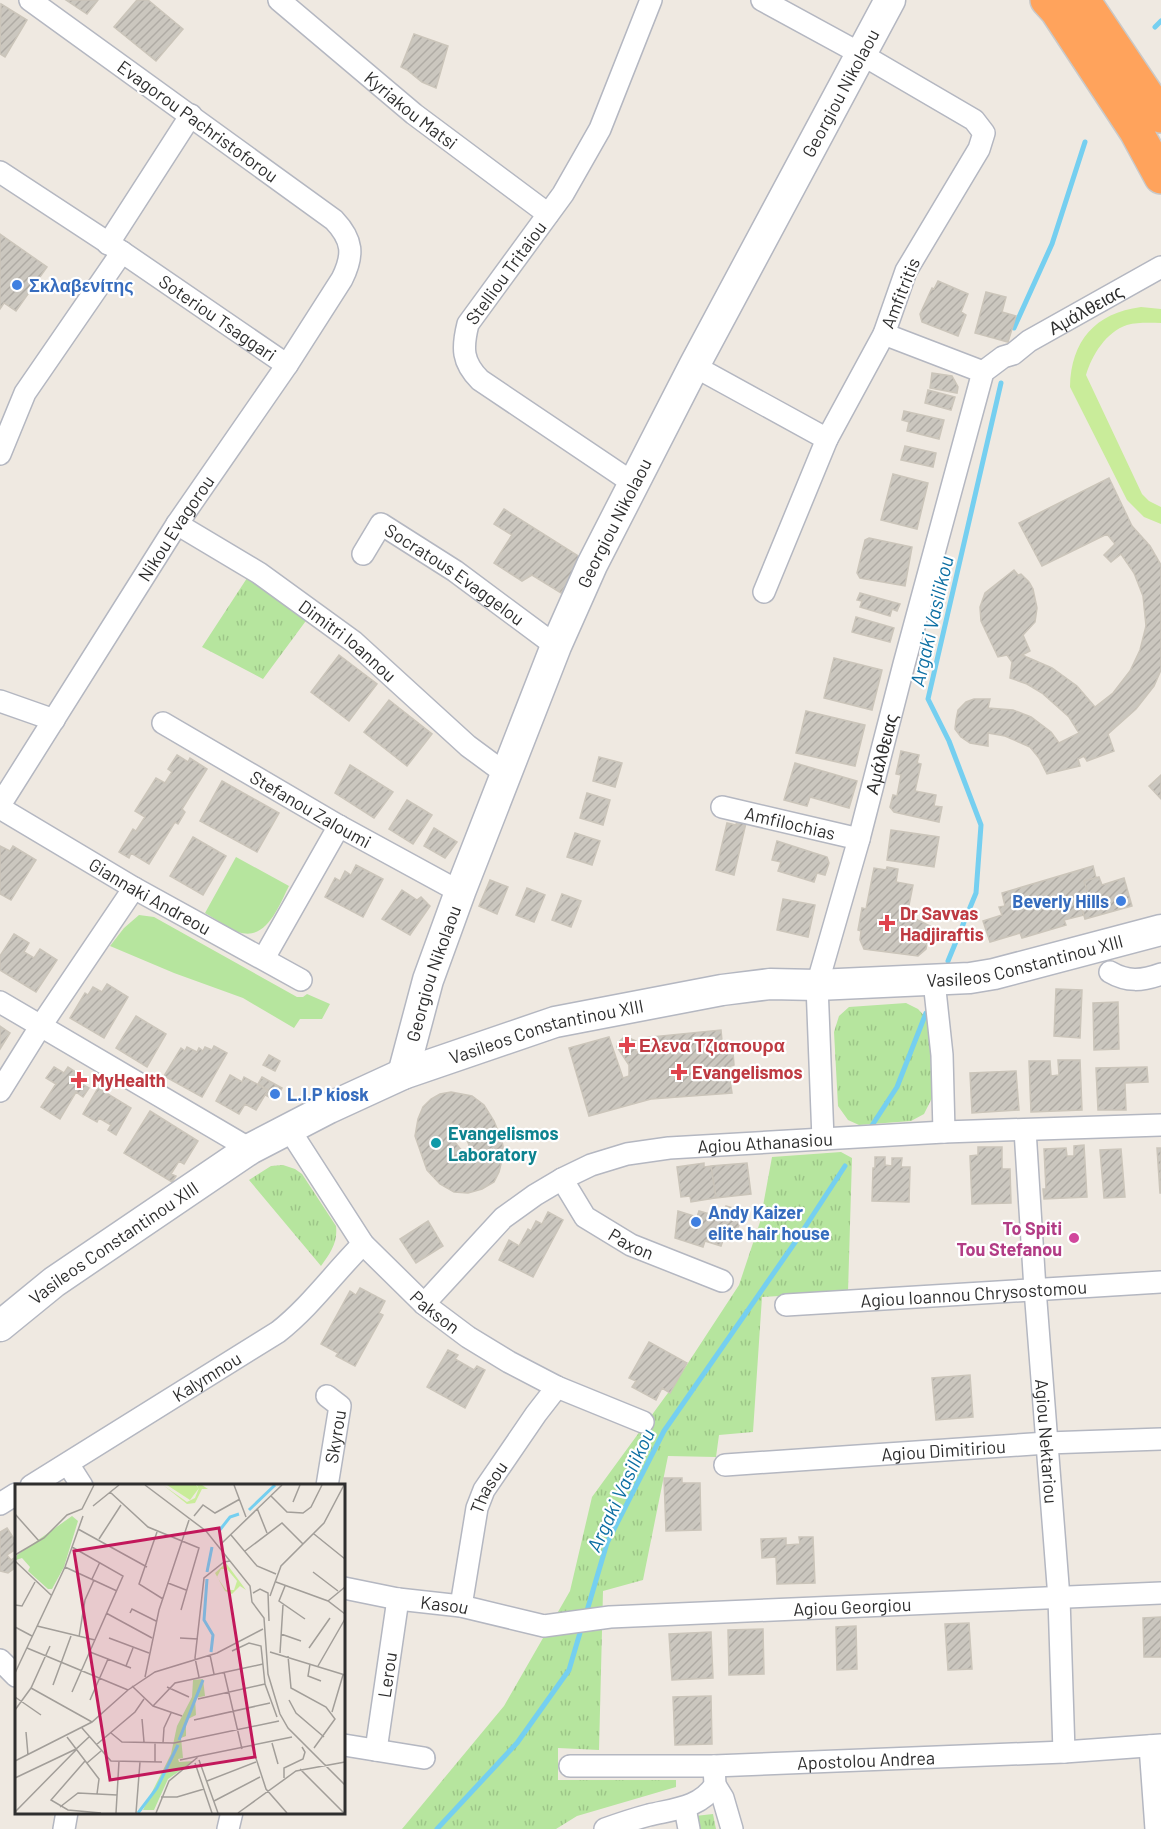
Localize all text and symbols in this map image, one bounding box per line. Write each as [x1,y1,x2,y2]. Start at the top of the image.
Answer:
street label: Georgiou Nikolaou [797,25,883,161]
street label: Evagorou Pachristoforou [113,55,283,187]
street label: Kyriakou Matsi [360,66,462,154]
street label: Stelliou Tritaiou [461,217,551,329]
street label: Amfitritis [876,254,924,332]
street label: Soteriou Tsaggari [155,270,281,365]
place label: Σκλαβενίτης [29,274,134,296]
marker: Σκλαβενίτης [10,278,24,292]
street label: Αμάλθειας [1044,279,1127,339]
street label: Georgiou Nikolaou [572,455,656,591]
street label: Nikou Evagorou [133,471,219,585]
street label: Socratous Evaggelou [381,518,529,630]
water label: Argaki Vasilikou [904,553,958,689]
street label: Dimitri Ioannou [295,595,401,686]
street label: Αμάλθειας [860,711,902,796]
street label: Stefanou Zaloumi [246,765,375,853]
street label: Amfilochias [743,802,838,844]
street label: Giannaki Andreou [85,853,215,939]
place label: Beverly Hills [1012,890,1109,912]
marker: Beverly Hills [1114,894,1128,908]
street label: Georgiou Nikolaou [401,902,465,1044]
place label: Dr Savvas Hadjiraftis [900,902,984,945]
marker: Dr Savvas Hadjiraftis [878,914,896,932]
street label: Vasileos Constantinou XIII [926,929,1125,991]
street label: Vasileos Constantinou XIII [446,994,645,1068]
place label: Ελενα Τζιαπουρα [639,1034,785,1057]
marker: Ελενα Τζιαπουρα [620,1038,634,1052]
place label: Evangelismos [692,1061,803,1083]
marker: Evangelismos [670,1063,688,1081]
place label: MyHealth [92,1069,166,1091]
marker: MyHealth [70,1071,88,1089]
place label: L.I.P kiosk [287,1083,369,1105]
marker: L.I.P kiosk [268,1087,282,1101]
place label: Evangelismos Laboratory [448,1122,559,1165]
street label: Agiou Athanasiou [697,1127,833,1157]
marker: Evangelismos Laboratory [429,1136,443,1150]
street label: Vasileos Constantinou XIII [24,1176,202,1309]
place label: Andy Kaizer elite hair house [708,1201,830,1244]
marker: Andy Kaizer elite hair house [689,1215,703,1229]
place label: To Spiti Tou Stefanou [957,1217,1062,1260]
street label: Paxon [605,1223,657,1264]
marker: To Spiti Tou Stefanou [1067,1231,1081,1245]
street label: Agiou Ioannou Chrysostomou [860,1276,1088,1311]
street label: Pakson [406,1286,464,1338]
street label: Kalymnou [168,1347,245,1406]
street label: Agiou Nektariou [1031,1378,1063,1504]
street label: Skyrou [320,1408,350,1465]
water label: Argaki Vasilikou [581,1425,659,1555]
street label: Agiou Dimitiriou [880,1435,1007,1465]
street label: Thasou [465,1457,512,1517]
inset map [15,1484,345,1814]
street label: Kasou [419,1591,471,1618]
street label: Agiou Georgiou [793,1593,912,1620]
street label: Lerou [373,1651,401,1699]
street label: Apostolou Andrea [796,1746,935,1774]

